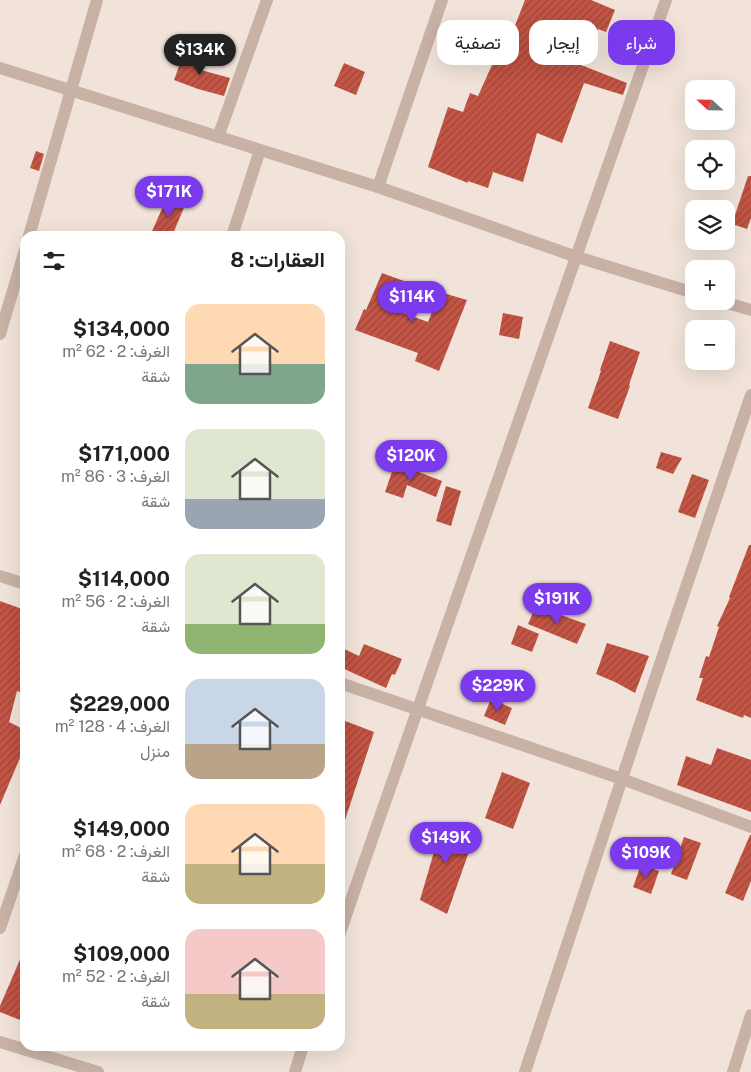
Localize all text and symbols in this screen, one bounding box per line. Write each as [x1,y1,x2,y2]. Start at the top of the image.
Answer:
chip: تصفية [437,20,519,65]
chip: إيجار [529,20,598,65]
chip: شراء [608,20,675,65]
pin: $134K [165,34,235,76]
text: $134K [175,40,225,59]
north arrow [685,80,735,130]
map controls [685,80,735,370]
button: locate [685,140,735,190]
pin: $171K [134,176,204,218]
text: $171K [146,182,192,201]
button: layers [685,200,735,250]
icon: filters [40,247,68,275]
text: العقارات: 8 [230,247,325,272]
button: + [685,260,735,310]
pin: $114K [377,280,447,323]
text: $114K [389,287,435,306]
text: $134,000 [73,316,170,341]
button: − [685,320,735,370]
icon: home [225,324,285,384]
text: الغرف: 2 · 62 m² [62,342,170,361]
text: شقة [141,367,170,386]
pin: $120K [376,440,446,482]
text: $171,000 [78,441,170,466]
text: $120K [386,446,436,465]
icon: home [225,449,285,509]
text: الغرف: 3 · 86 m² [61,467,170,486]
text: شقة [141,492,170,511]
text: $114,000 [78,566,170,591]
icon: home [225,574,285,634]
pin: $191K [522,582,592,625]
text: $191K [534,589,580,608]
text: الغرف: 2 · 56 m² [61,592,170,611]
text: شقة [141,617,170,636]
pin: $229K [463,670,533,712]
text: $229K [471,676,525,695]
text: $229,000 [69,691,170,716]
icon: home [225,699,285,759]
text: الغرف: 4 · 128 m² [55,717,170,736]
text: منزل [140,742,170,761]
text: $149,000 [73,816,170,841]
pin: $149K [411,822,481,864]
icon: home [225,824,285,884]
text: $149K [421,828,471,847]
pin: $109K [611,836,681,879]
text: الغرف: 2 · 68 m² [61,842,170,861]
text: $109K [621,843,671,862]
text: شقة [141,867,170,886]
text: $109,000 [73,941,170,966]
icon: home [225,949,285,1009]
text: الغرف: 2 · 52 m² [62,967,170,986]
text: شقة [141,992,170,1011]

